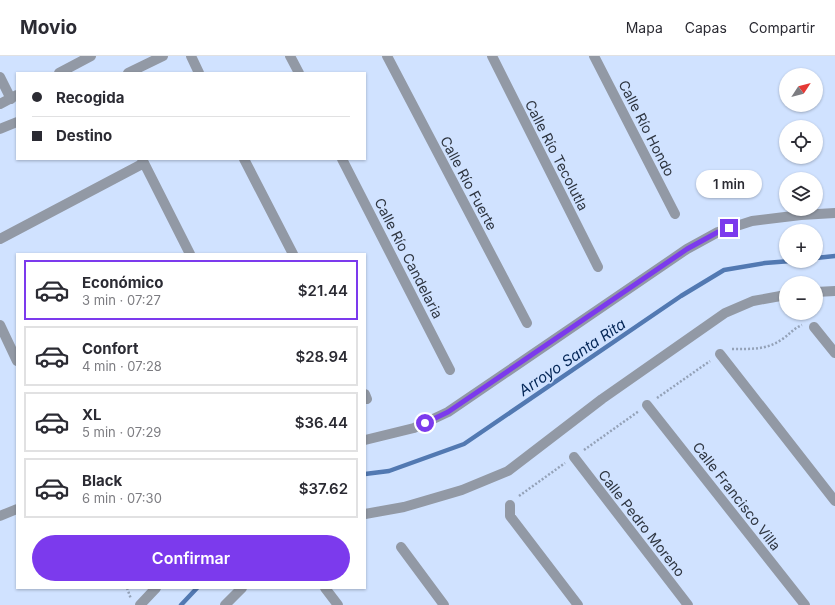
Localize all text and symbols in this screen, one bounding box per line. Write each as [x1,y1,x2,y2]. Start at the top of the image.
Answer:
text: Movio [20,16,77,39]
text: Mapa [626,19,663,36]
text: Capas [685,19,727,36]
text: Compartir [749,19,815,36]
north arrow [779,68,823,112]
map controls [779,68,823,320]
street label: Calle Río Hondo [615,77,679,179]
text: Recogida [56,88,124,107]
street label: Calle Río Tecolutla [522,97,592,213]
button: locate [779,120,823,164]
text: Destino [56,126,112,145]
street label: Calle Río Fuerte [437,133,501,233]
callout: 1 min [696,170,762,198]
button: layers [779,172,823,216]
text: 1 min [713,176,745,192]
street label: Calle Río Candelaria [371,195,447,321]
route end [720,219,738,237]
button: + [779,224,823,268]
icon: car [34,272,70,308]
text: Económico [82,273,163,292]
button: − [779,276,823,320]
text: $21.44 [298,281,348,300]
text: 3 min · 07:27 [82,292,161,308]
water label: Arroyo Santa Rita [514,314,629,400]
icon: car [34,338,70,374]
text: Confort [82,339,138,358]
text: $28.94 [295,347,348,366]
text: 4 min · 07:28 [82,358,162,374]
icon: car [34,404,70,440]
text: XL [82,405,102,424]
text: $36.44 [295,413,348,432]
route start [416,414,434,432]
text: 5 min · 07:29 [82,424,161,440]
street label: Calle Francisco Villa [689,438,785,554]
street label: Calle Pedro Moreno [595,466,689,580]
icon: car [34,470,70,506]
text: Black [82,471,122,490]
text: $37.62 [299,479,348,498]
text: 6 min · 07:30 [82,490,162,506]
button: Confirmar [32,535,350,581]

